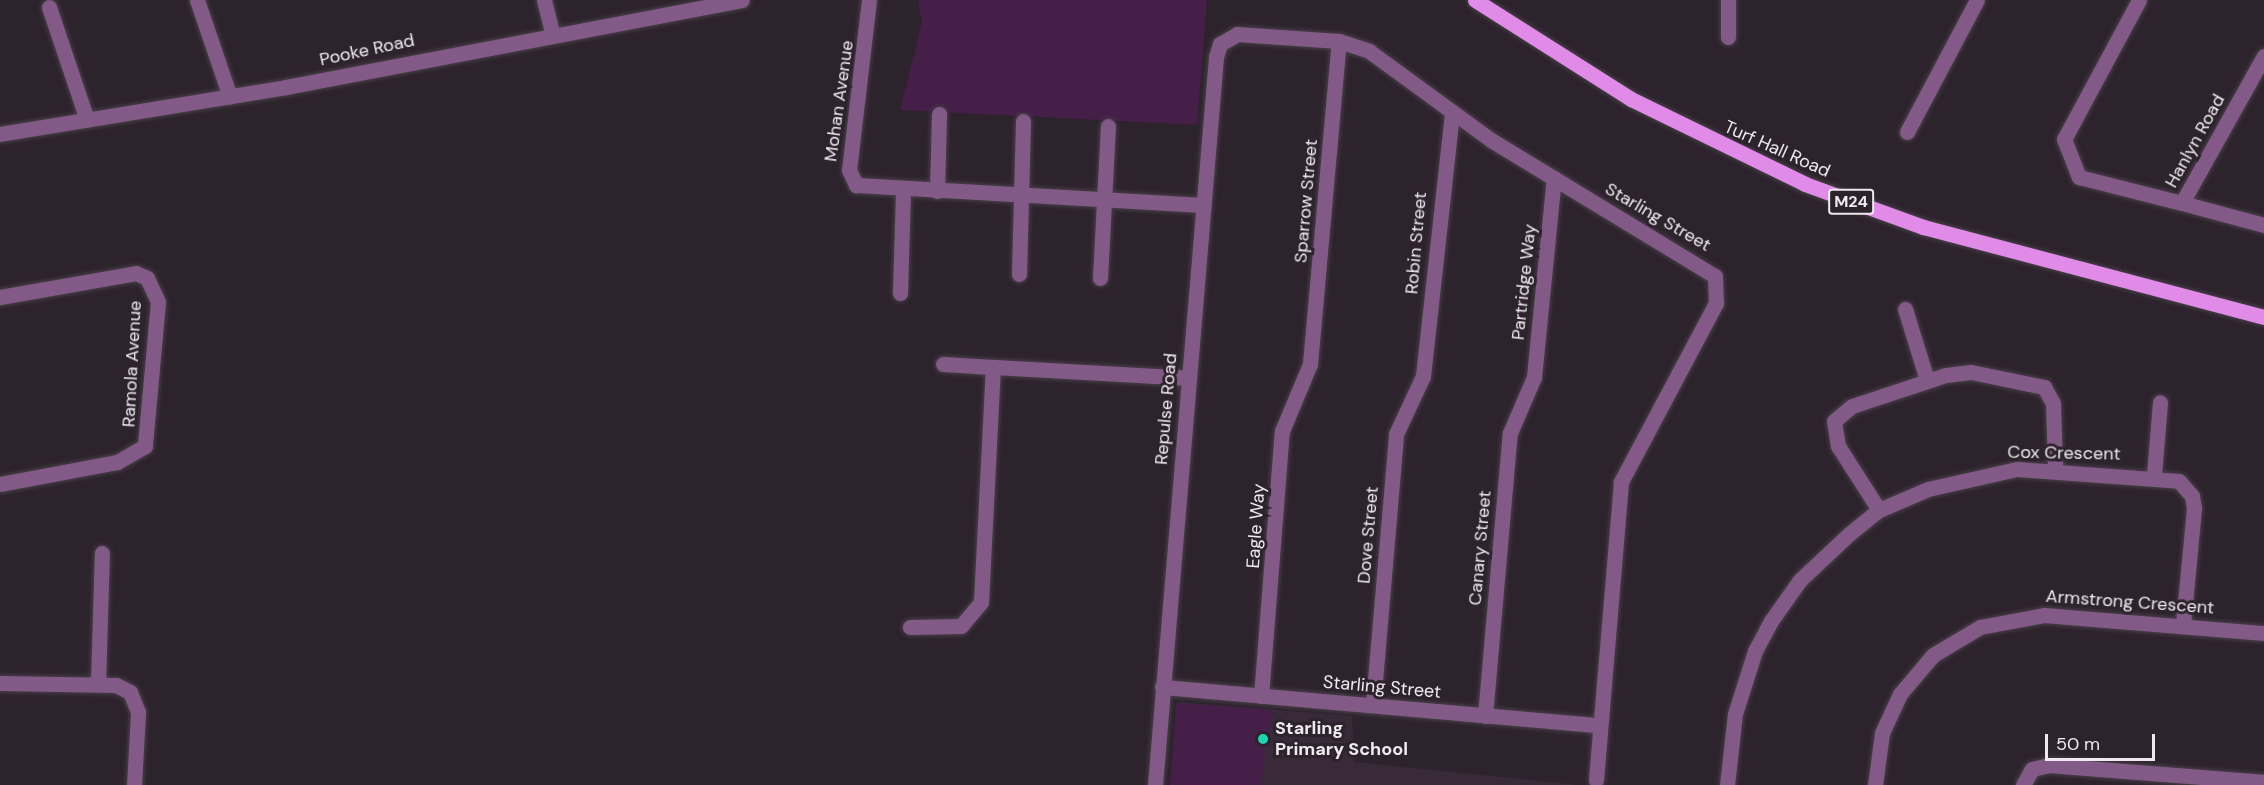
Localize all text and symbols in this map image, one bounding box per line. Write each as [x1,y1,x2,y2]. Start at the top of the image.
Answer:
street label: Pooke Road [318,29,416,71]
street label: Mohan Avenue [820,39,858,163]
street label: Hanlyn Road [2160,91,2230,191]
street label: Turf Hall Road [1721,116,1833,182]
street label: Sparrow Street [1290,138,1322,264]
street label: Starling Street [1601,178,1715,256]
road number: M24 [1827,189,1875,215]
street label: Robin Street [1401,191,1431,295]
street label: Partridge Way [1507,223,1541,341]
street label: Ramola Avenue [118,300,146,428]
street label: Repulse Road [1150,352,1182,466]
street label: Cox Crescent [2007,441,2121,465]
street label: Eagle Way [1242,483,1270,569]
street label: Dove Street [1353,485,1383,585]
street label: Canary Street [1464,490,1496,606]
street label: Armstrong Crescent [2045,585,2215,619]
street label: Starling Street [1322,671,1442,703]
place label: Starling Primary School [1275,718,1408,760]
scale bar [2048,722,2158,760]
marker: Starling Primary School [1256,732,1270,746]
text: 50 m [2056,732,2100,756]

